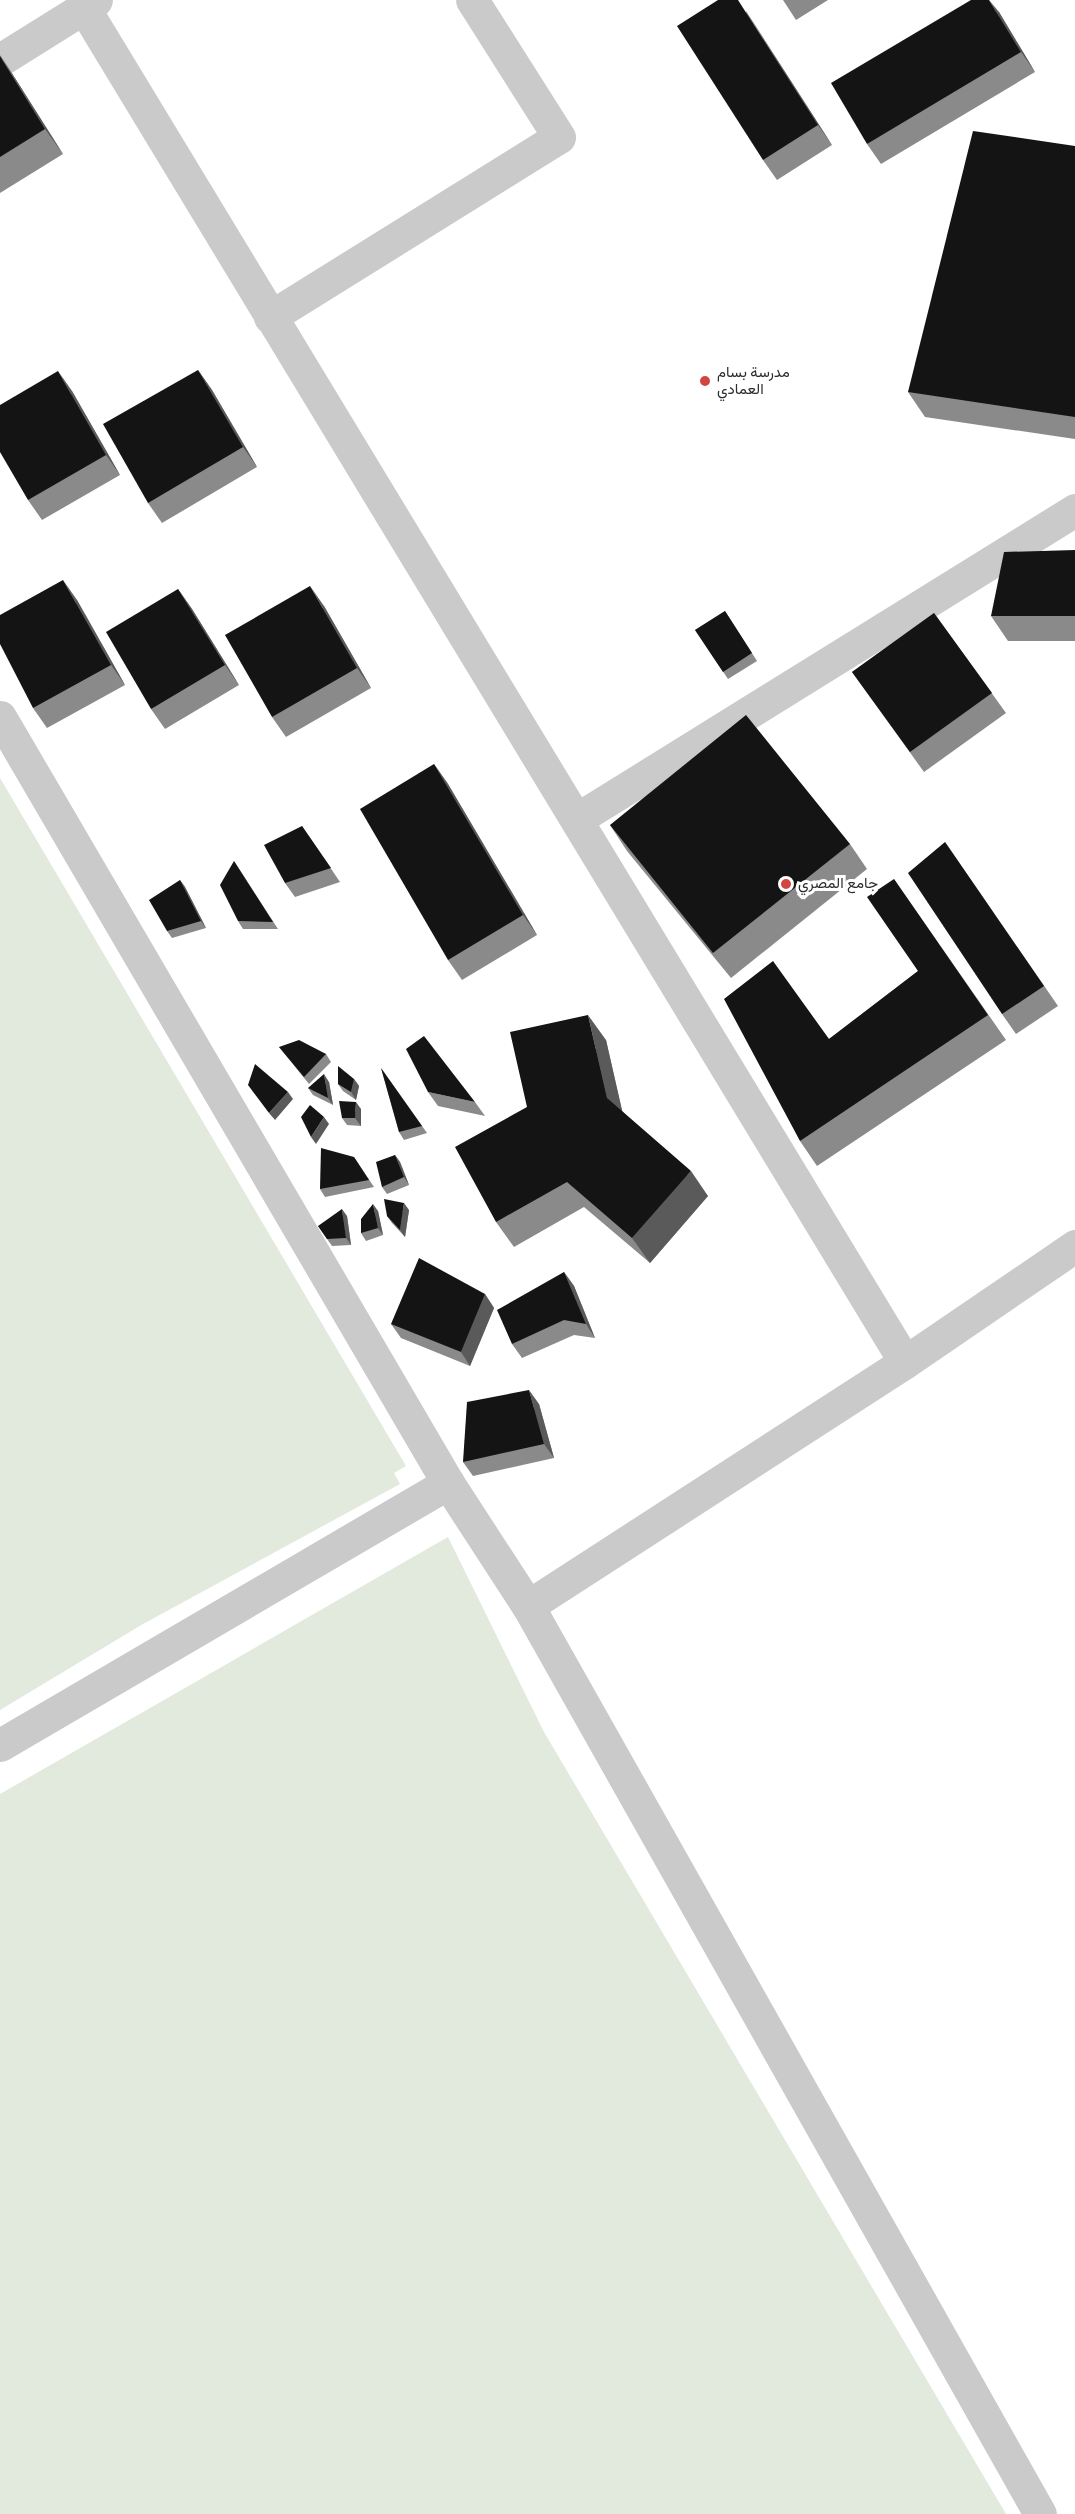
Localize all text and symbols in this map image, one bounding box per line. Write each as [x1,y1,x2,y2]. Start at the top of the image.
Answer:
place label: مدرسة بسام العمادي [717,363,790,398]
marker: مدرسة بسام العمادي [698,374,712,388]
place label: جامع المصري [798,875,878,893]
marker: جامع المصري [779,877,793,891]

